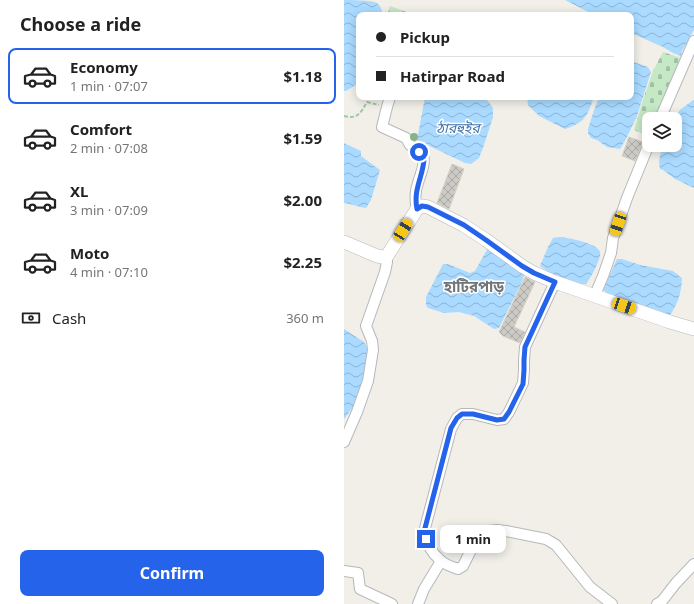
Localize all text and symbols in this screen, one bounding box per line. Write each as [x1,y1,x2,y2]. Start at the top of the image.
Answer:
text: Choose a ride [20,12,141,36]
text: Pickup [400,27,450,47]
text: Economy [70,57,138,77]
icon: car [22,58,58,94]
text: $1.18 [283,66,322,86]
text: Hatirpar Road [400,66,505,86]
text: 1 min · 07:07 [70,77,148,95]
map controls [642,112,682,152]
button: layers [642,112,682,152]
water label: ঠারহুইর [436,118,482,137]
text: Comfort [70,119,132,139]
icon: car [22,120,58,156]
text: $1.59 [283,128,322,148]
text: 2 min · 07:08 [70,139,148,157]
route start [410,143,428,161]
text: XL [70,181,88,201]
icon: car [22,182,58,218]
text: $2.00 [283,190,322,210]
text: 3 min · 07:09 [70,201,148,219]
car [608,211,628,237]
car [392,217,414,243]
text: Moto [70,243,109,263]
icon: car [22,244,58,280]
text: $2.25 [283,252,322,272]
text: 4 min · 07:10 [70,263,148,281]
district label: হাটিরপাড় [443,276,504,296]
car [611,296,637,316]
icon: cash [20,307,42,329]
text: Cash [52,308,86,328]
text: 360 m [286,309,324,327]
callout: 1 min [440,525,506,553]
route end [417,530,435,548]
text: 1 min [455,530,491,548]
button: Confirm [20,550,324,596]

